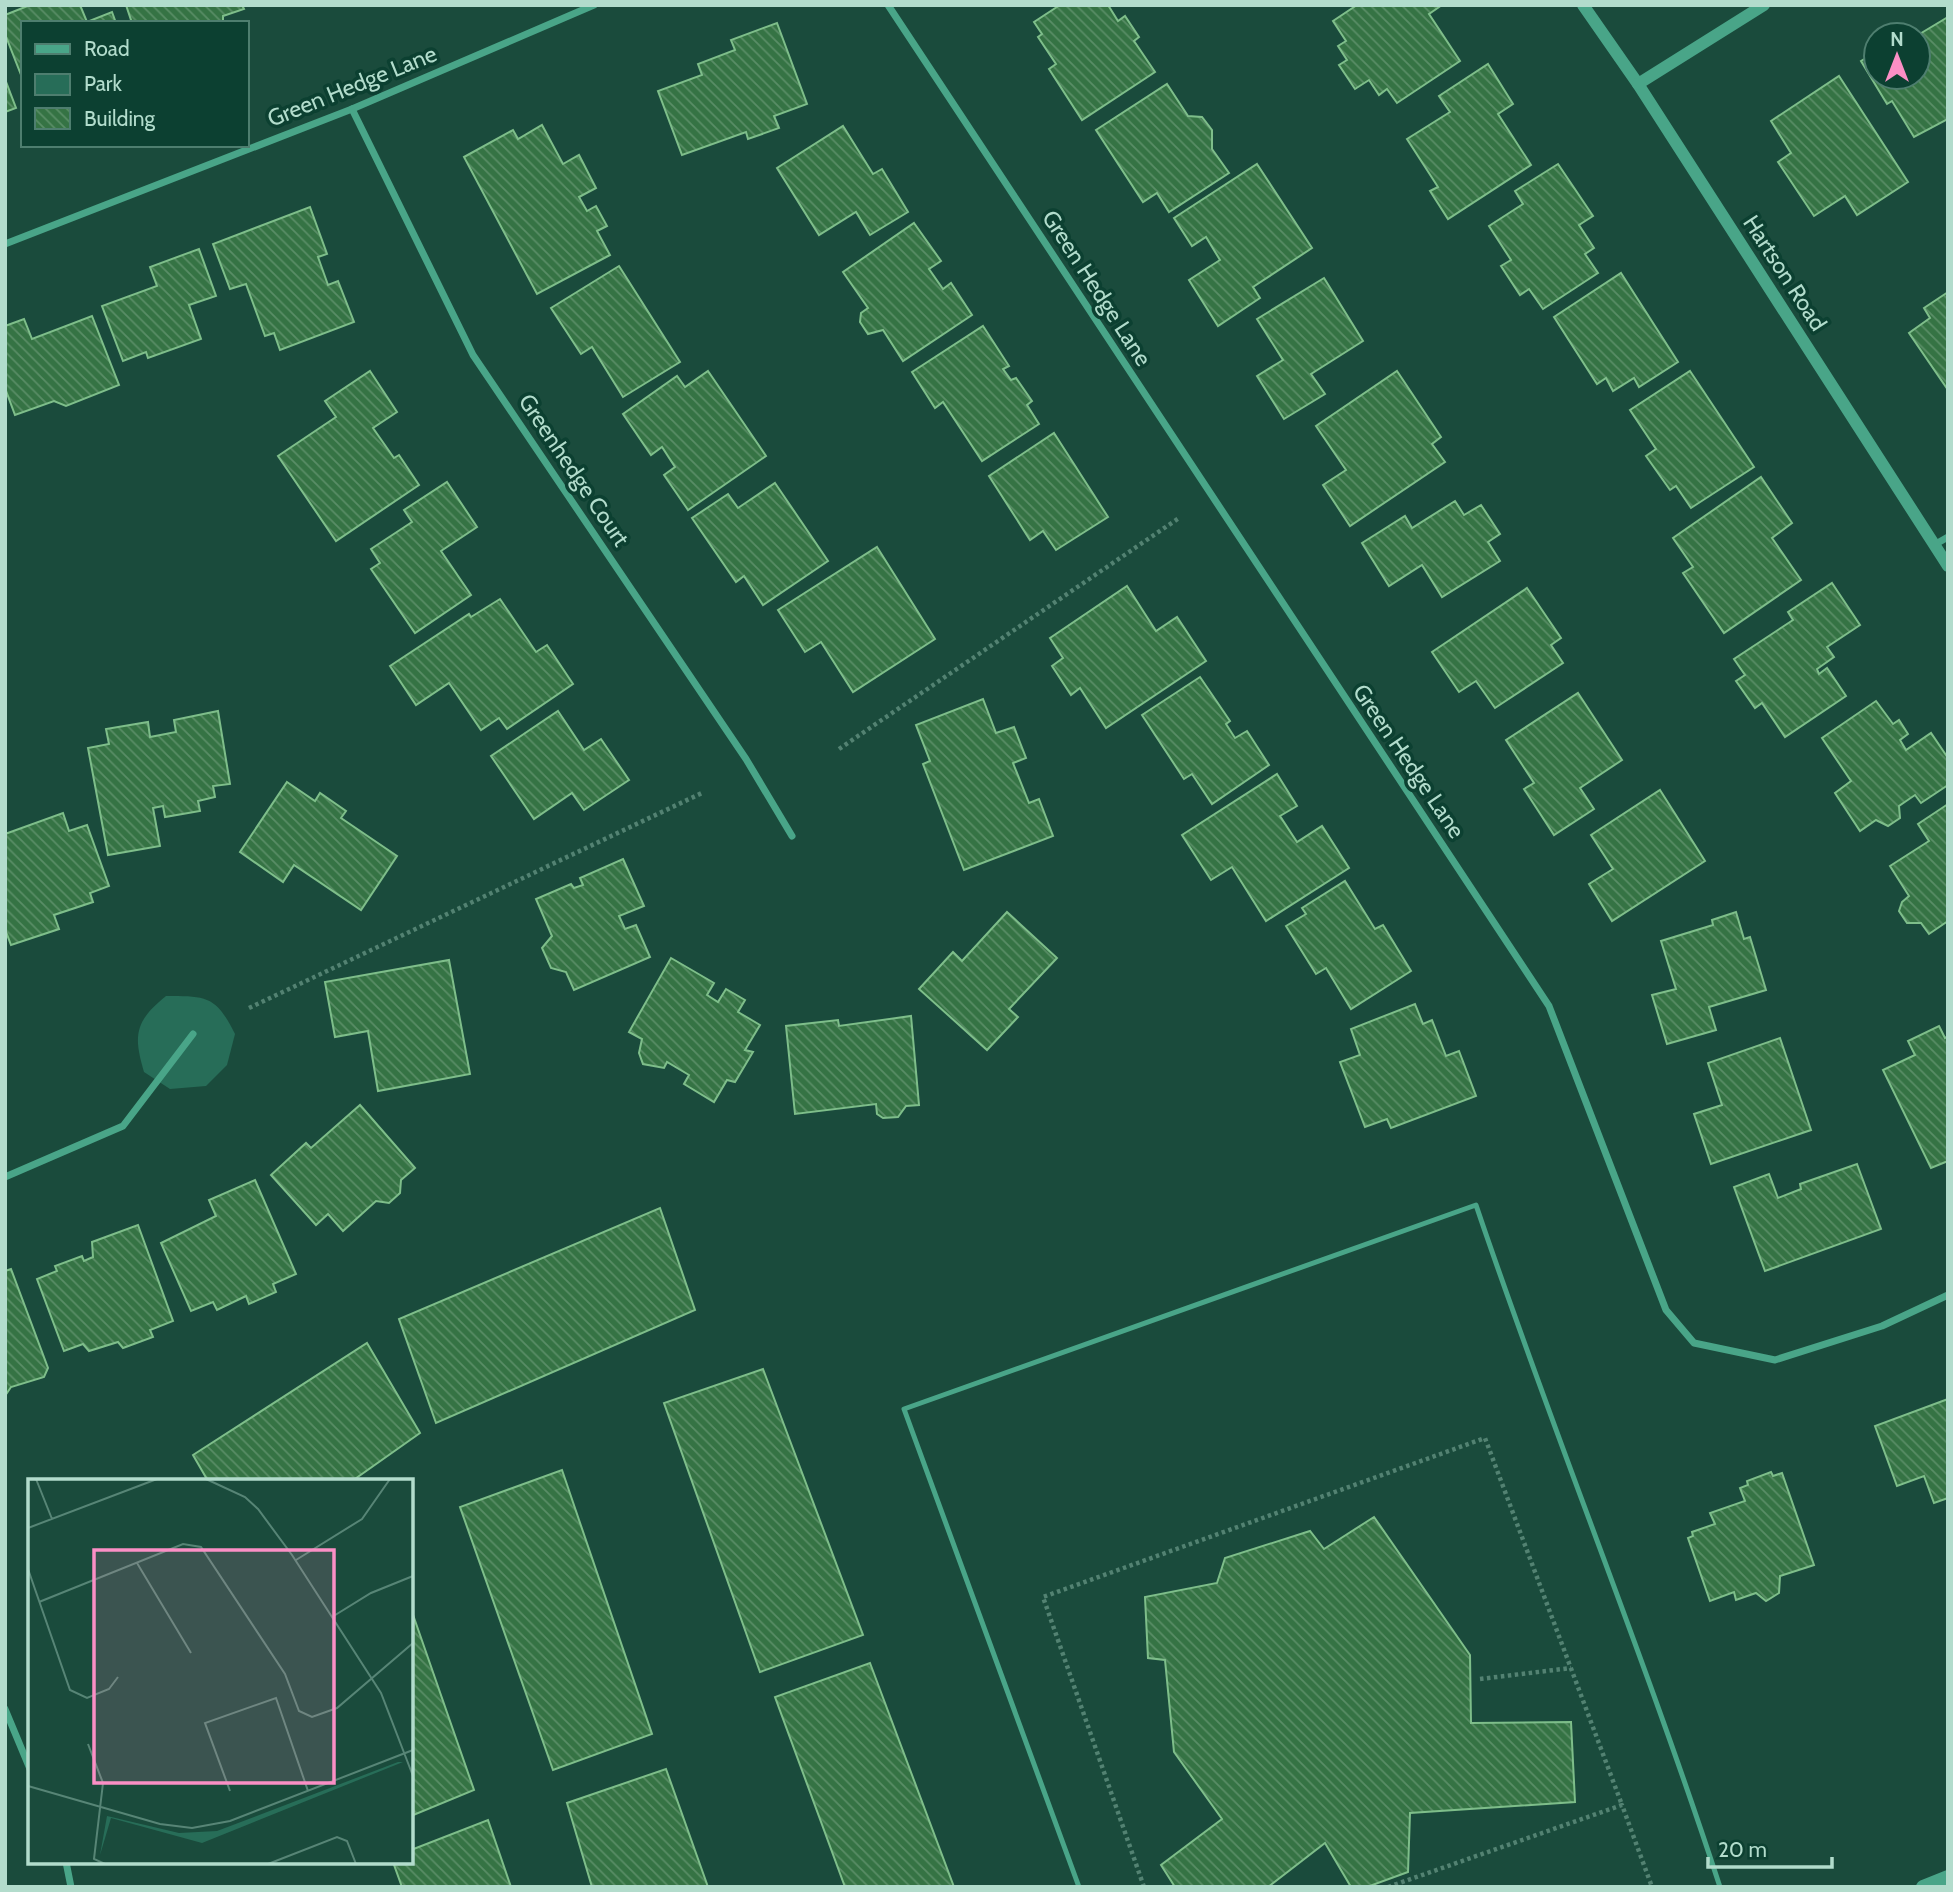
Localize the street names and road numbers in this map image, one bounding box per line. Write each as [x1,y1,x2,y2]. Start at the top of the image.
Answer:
street label: Green Hedge Lane [263,39,441,133]
street label: Green Hedge Lane [1036,205,1158,371]
street label: Hartson Road [1737,210,1833,336]
street label: Greenhedge Court [513,389,635,552]
street label: Green Hedge Lane [1347,679,1471,844]

